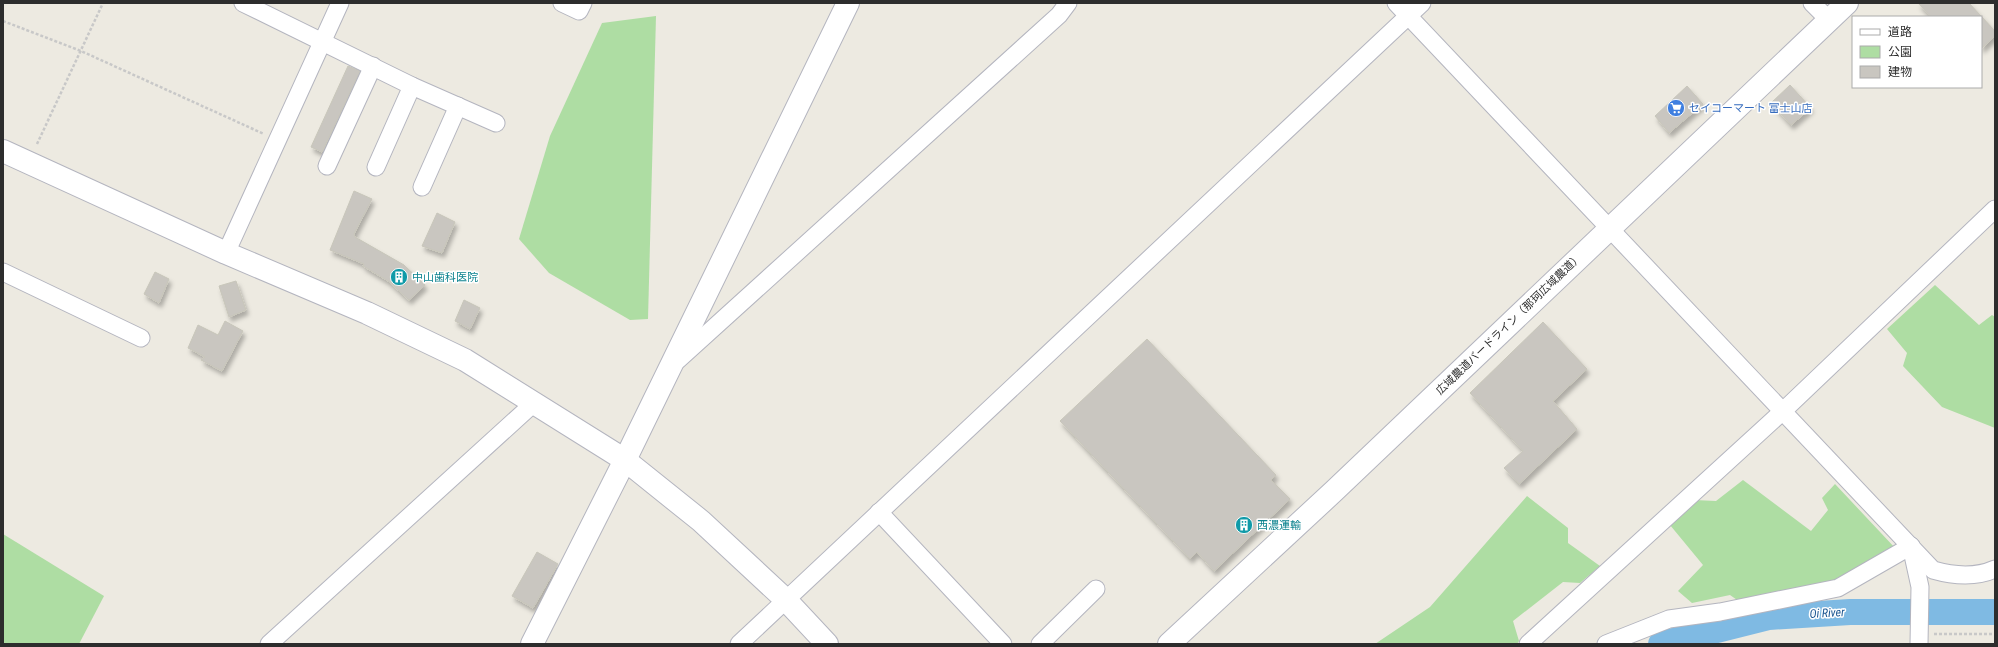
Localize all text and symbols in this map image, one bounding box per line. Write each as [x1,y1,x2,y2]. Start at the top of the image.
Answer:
legend [1852,16,1982,88]
text: 道路 [1888,25,1912,39]
text: 公園 [1888,45,1912,59]
text: 建物 [1888,65,1912,79]
supermarket icon: セイコーマート 富士山店 [1666,98,1686,118]
place label: セイコーマート 富士山店 [1689,102,1813,115]
street label: 広域農道バードライン（那珂広域農道） [1433,251,1585,397]
building icon: 中山歯科医院 [389,267,409,287]
place label: 中山歯科医院 [412,271,478,284]
building icon: 西濃運輸 [1234,515,1254,535]
place label: 西濃運輸 [1257,519,1301,532]
water label: Oi River [1809,605,1845,621]

